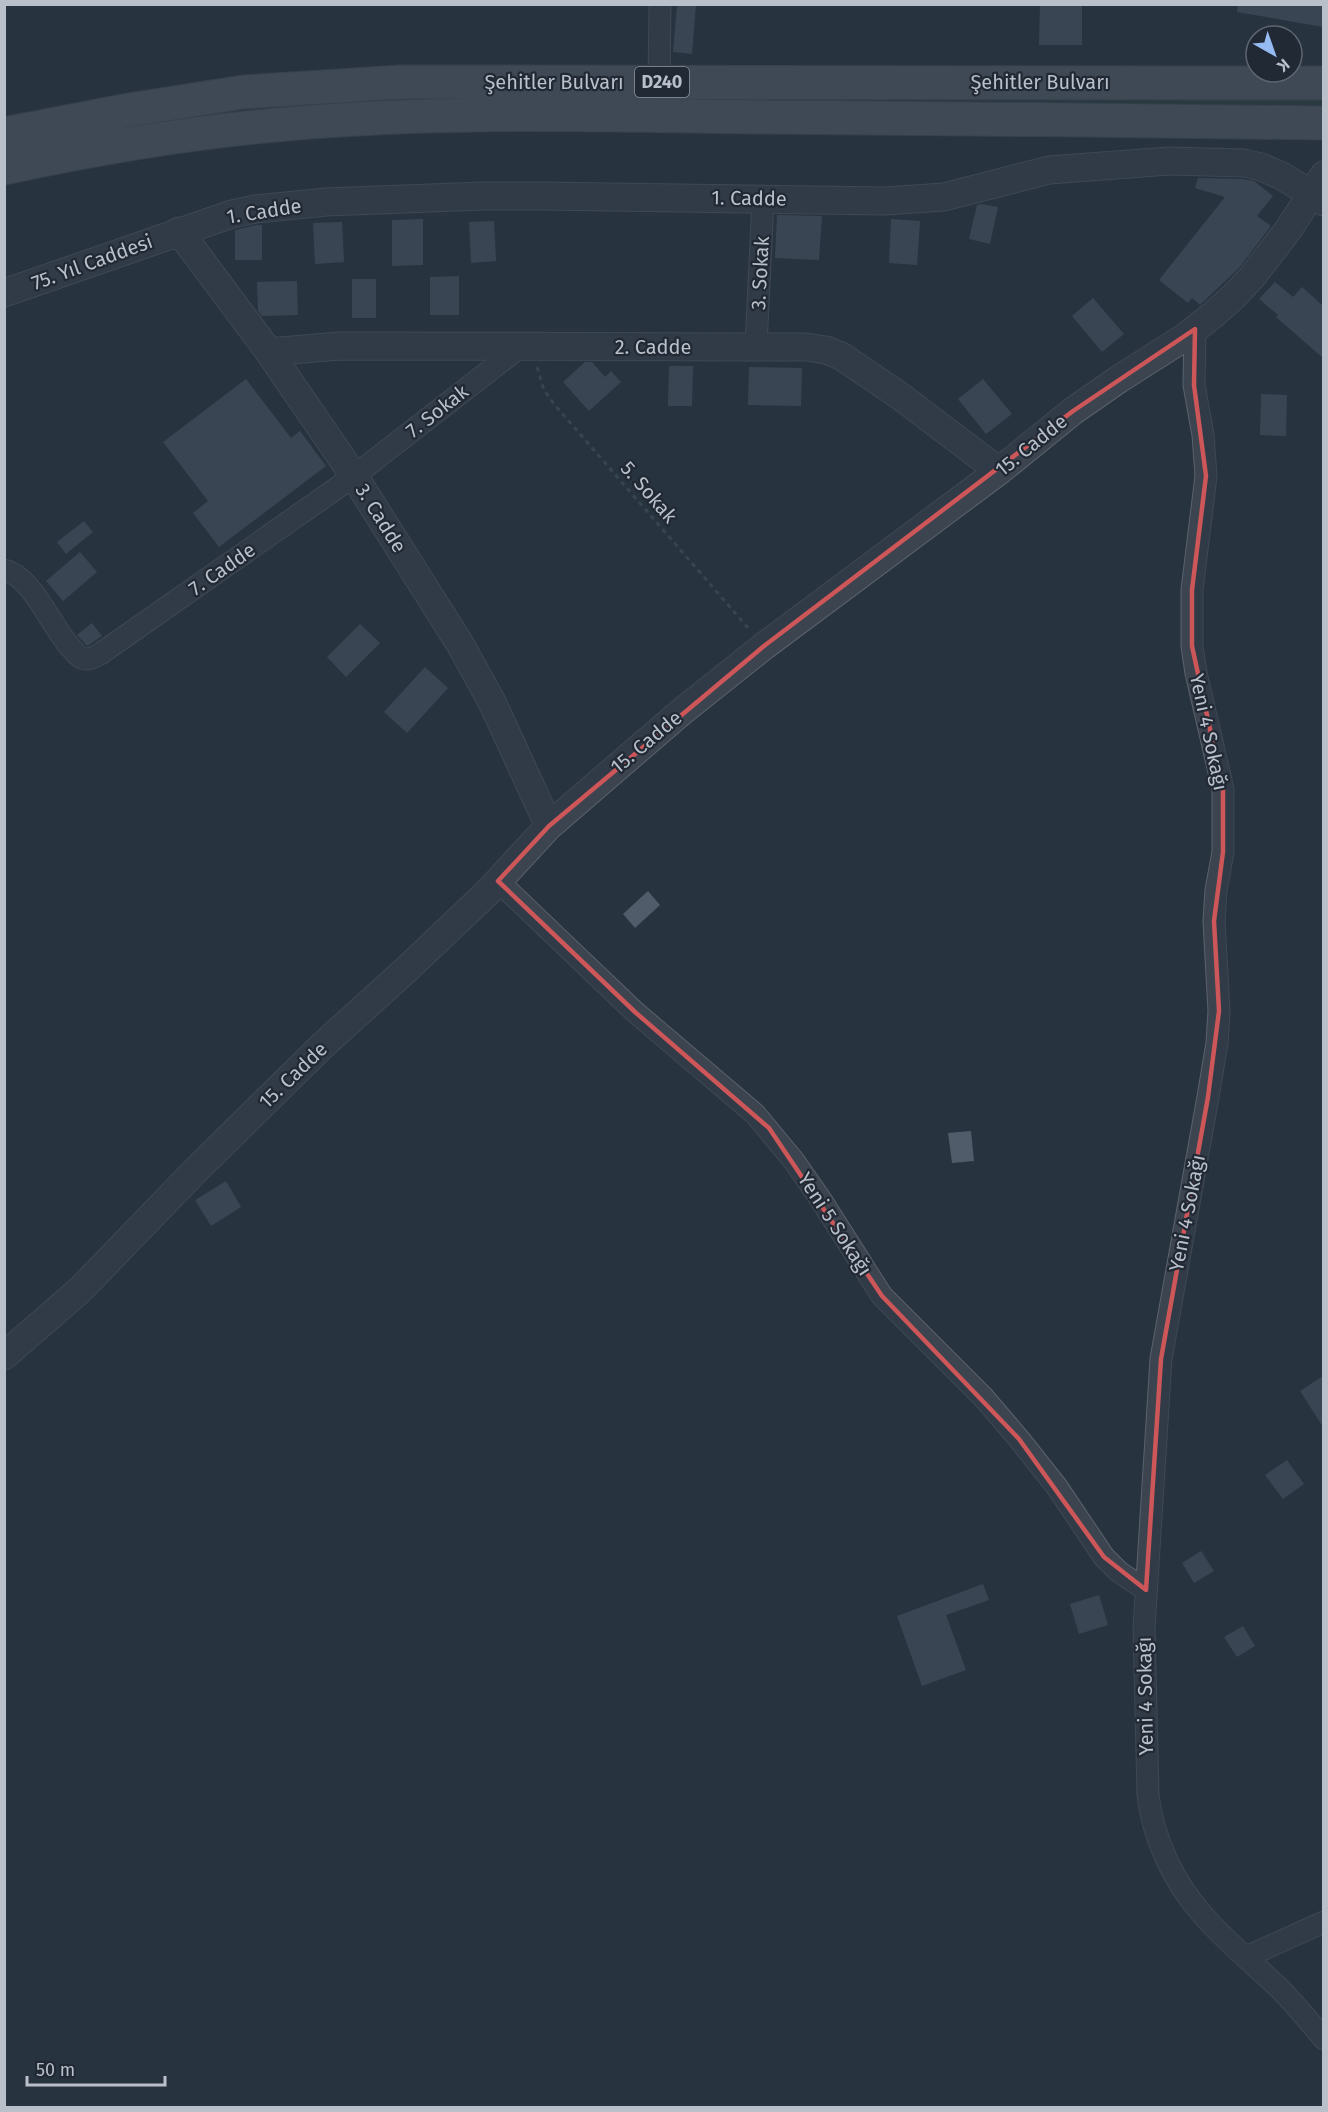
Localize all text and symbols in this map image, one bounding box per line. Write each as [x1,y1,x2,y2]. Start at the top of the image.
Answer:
north arrow [1244,24,1304,84]
text: K [1273,55,1293,76]
road number: D240 [635,67,689,97]
street label: Şehitler Bulvarı [484,70,624,95]
street label: Şehitler Bulvarı [970,70,1110,95]
street label: 1. Cadde [711,185,787,211]
street label: 1. Cadde [225,193,303,229]
street label: 75. Yıl Caddesi [28,229,156,295]
street label: 3. Sokak [746,235,774,310]
street label: 2. Cadde [615,335,691,359]
street label: 7. Sokak [401,379,474,443]
street label: 15. Cadde [990,409,1072,481]
street label: 5. Sokak [616,456,683,528]
street label: 3. Cadde [350,479,412,557]
street label: 7. Cadde [184,537,260,601]
street label: Yeni 4 Sokağı [1185,672,1233,792]
street label: 15. Cadde [606,705,686,779]
street label: 15. Cadde [254,1037,332,1113]
street label: Yeni 4 Sokağı [1164,1153,1210,1273]
street label: Yeni 5 Sokağı [793,1168,877,1280]
street label: Yeni 4 Sokağı [1132,1637,1158,1755]
scale bar [27,2049,165,2087]
text: 50 m [36,2059,75,2081]

